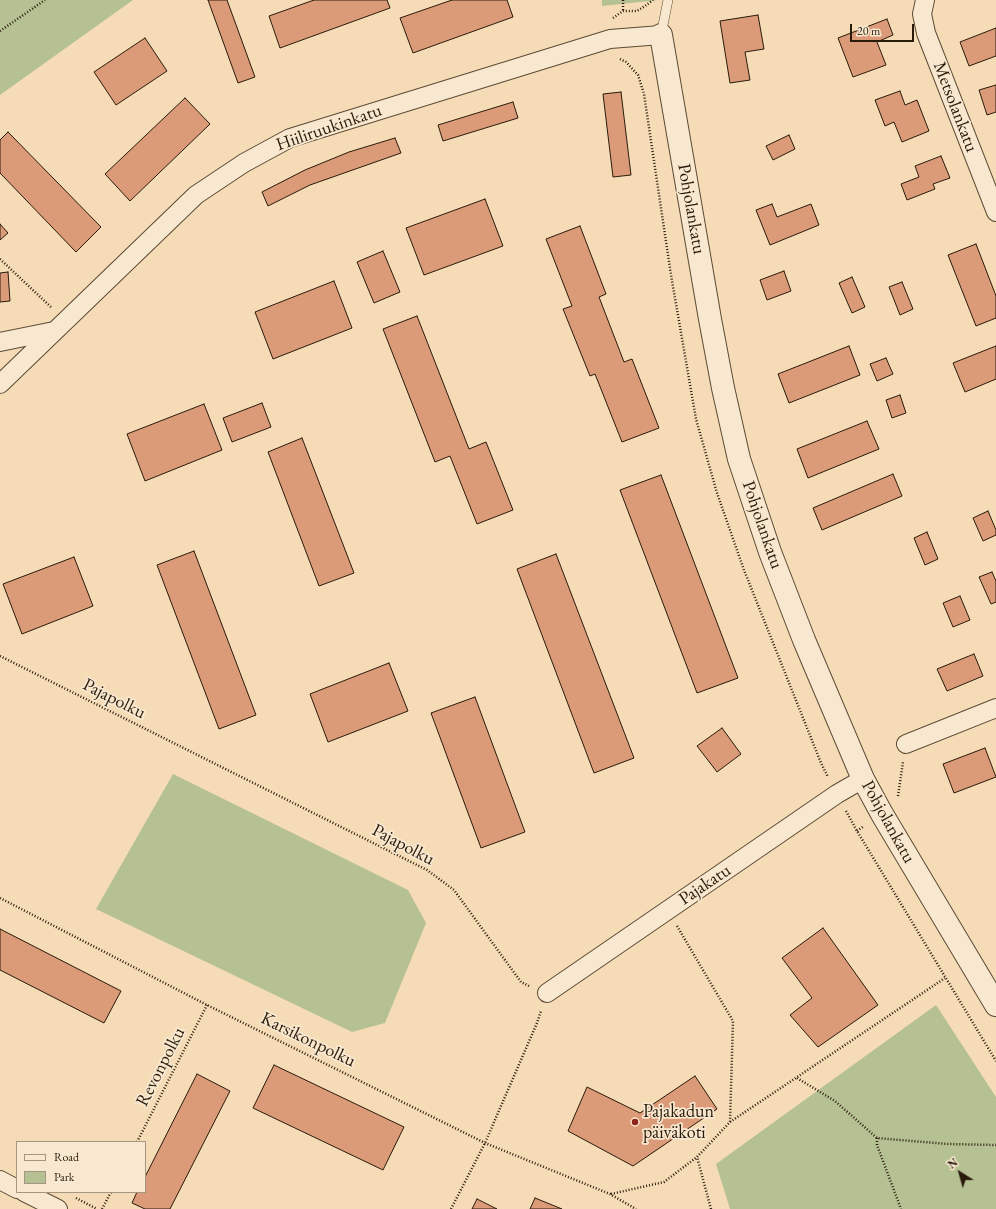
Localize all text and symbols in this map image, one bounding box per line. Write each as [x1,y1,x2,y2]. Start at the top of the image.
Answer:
scale bar [852,16,916,42]
text: 20 m [857,23,880,39]
street label: Metsolankatu [928,59,982,155]
street label: Hiiliruukinkatu [273,100,385,156]
street label: Pohjolankatu [672,162,710,256]
street label: Pohjolankatu [737,478,787,572]
street label: Pajapolku [79,674,149,724]
street label: Pohjolankatu [856,777,920,867]
street label: Pajapolku [368,820,438,870]
street label: Pajakatu [675,860,735,910]
street label: Karsikonpolku [257,1008,359,1072]
street label: Revonpolku [132,1024,190,1110]
place label: Pajakadun päiväkoti [643,1101,714,1144]
marker: Pajakadun päiväkoti [630,1117,640,1127]
legend [16,1141,146,1193]
text: Road [54,1149,79,1165]
north arrow [940,1153,980,1193]
text: N [945,1155,961,1172]
text: Park [54,1169,74,1185]

